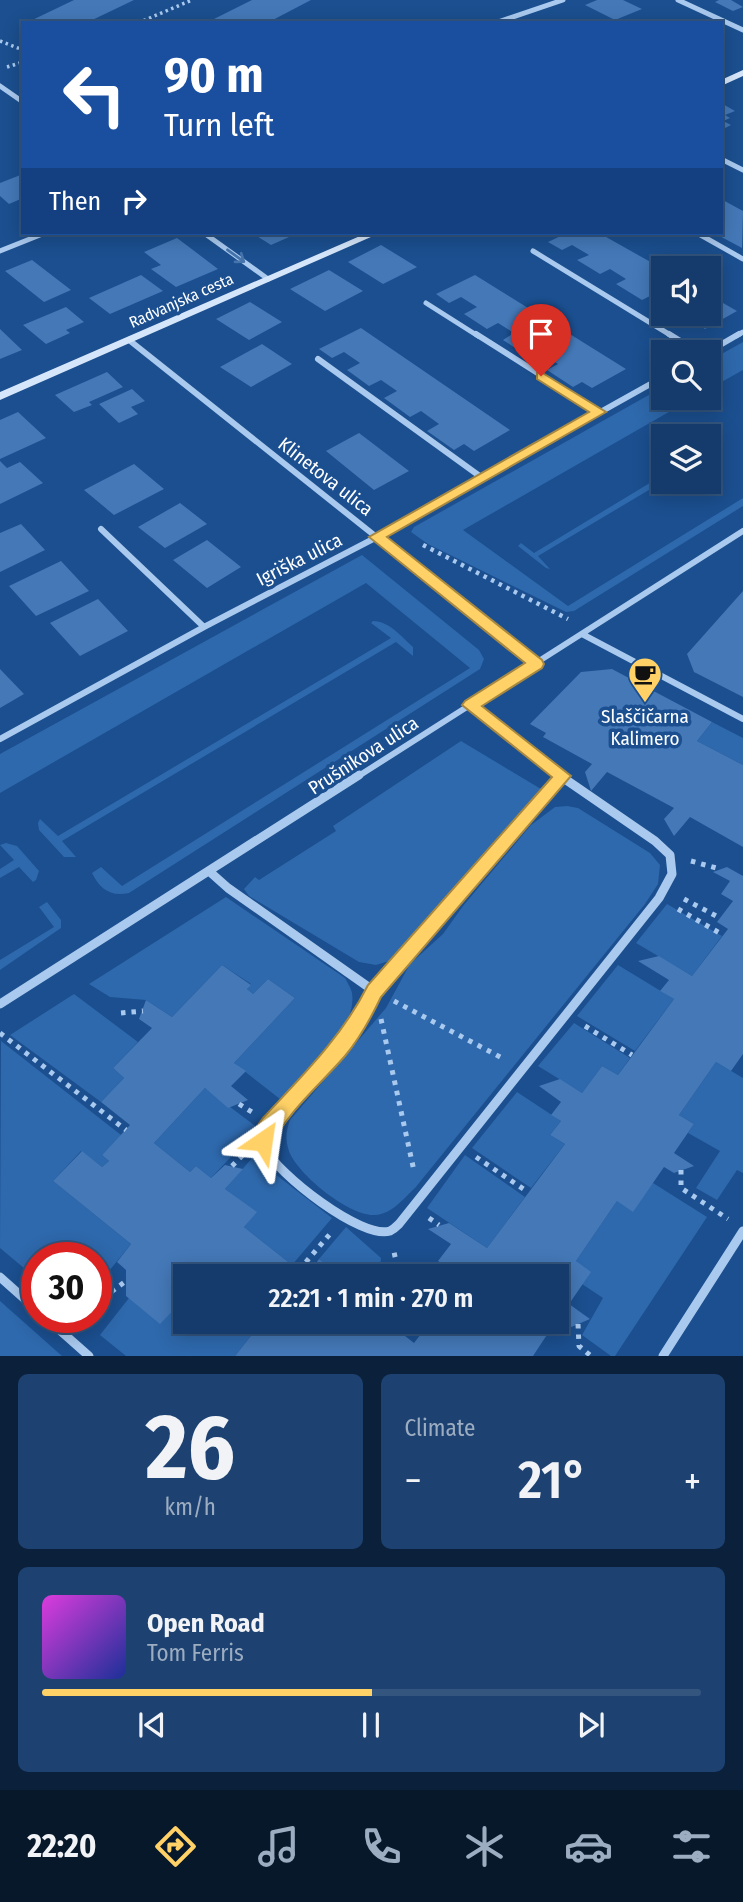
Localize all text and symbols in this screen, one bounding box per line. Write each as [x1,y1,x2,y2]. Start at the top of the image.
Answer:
text: 90 m [164,46,264,105]
icon: left [49,49,140,140]
text: Turn left [164,106,274,144]
icon: right [115,182,153,220]
text: Then [49,186,101,217]
one-way arrow [226,249,245,263]
map controls [651,256,721,494]
button: sound [651,256,721,326]
street label: Radvanjska cesta [126,269,236,332]
pin [511,304,571,376]
icon: arrive [522,315,560,353]
button: search [651,340,721,410]
button: layers [651,424,721,494]
street label: Klinetova ulica [274,432,378,521]
street label: Igriška ulica [253,528,346,591]
cafe icon: Slaščičarna Kalimero [626,655,664,704]
place label: Slaščičarna Kalimero [601,705,689,750]
street label: Prušnikova ulica [304,711,423,800]
position arrow [226,1104,300,1178]
speed limit sign: 30 [21,1242,112,1333]
text: 22:21 · 1 min · 270 m [269,1283,473,1314]
text: 26 [145,1393,235,1502]
text: Climate [405,1414,475,1442]
text: 21° [518,1449,587,1512]
text: − [405,1458,422,1504]
text: + [684,1458,701,1504]
text: km/h [165,1493,216,1521]
text: Open Road [147,1608,265,1639]
text: Tom Ferris [147,1639,244,1667]
icon: previous [133,1706,171,1744]
icon: pause [352,1706,390,1744]
icon: next [572,1706,610,1744]
icon: directions [151,1822,200,1871]
icon: music [254,1822,303,1871]
icon: phone [357,1822,406,1871]
icon: climate [460,1822,509,1871]
icon: car [564,1822,613,1871]
icon: filters [667,1822,716,1871]
text: 22:20 [27,1827,96,1865]

